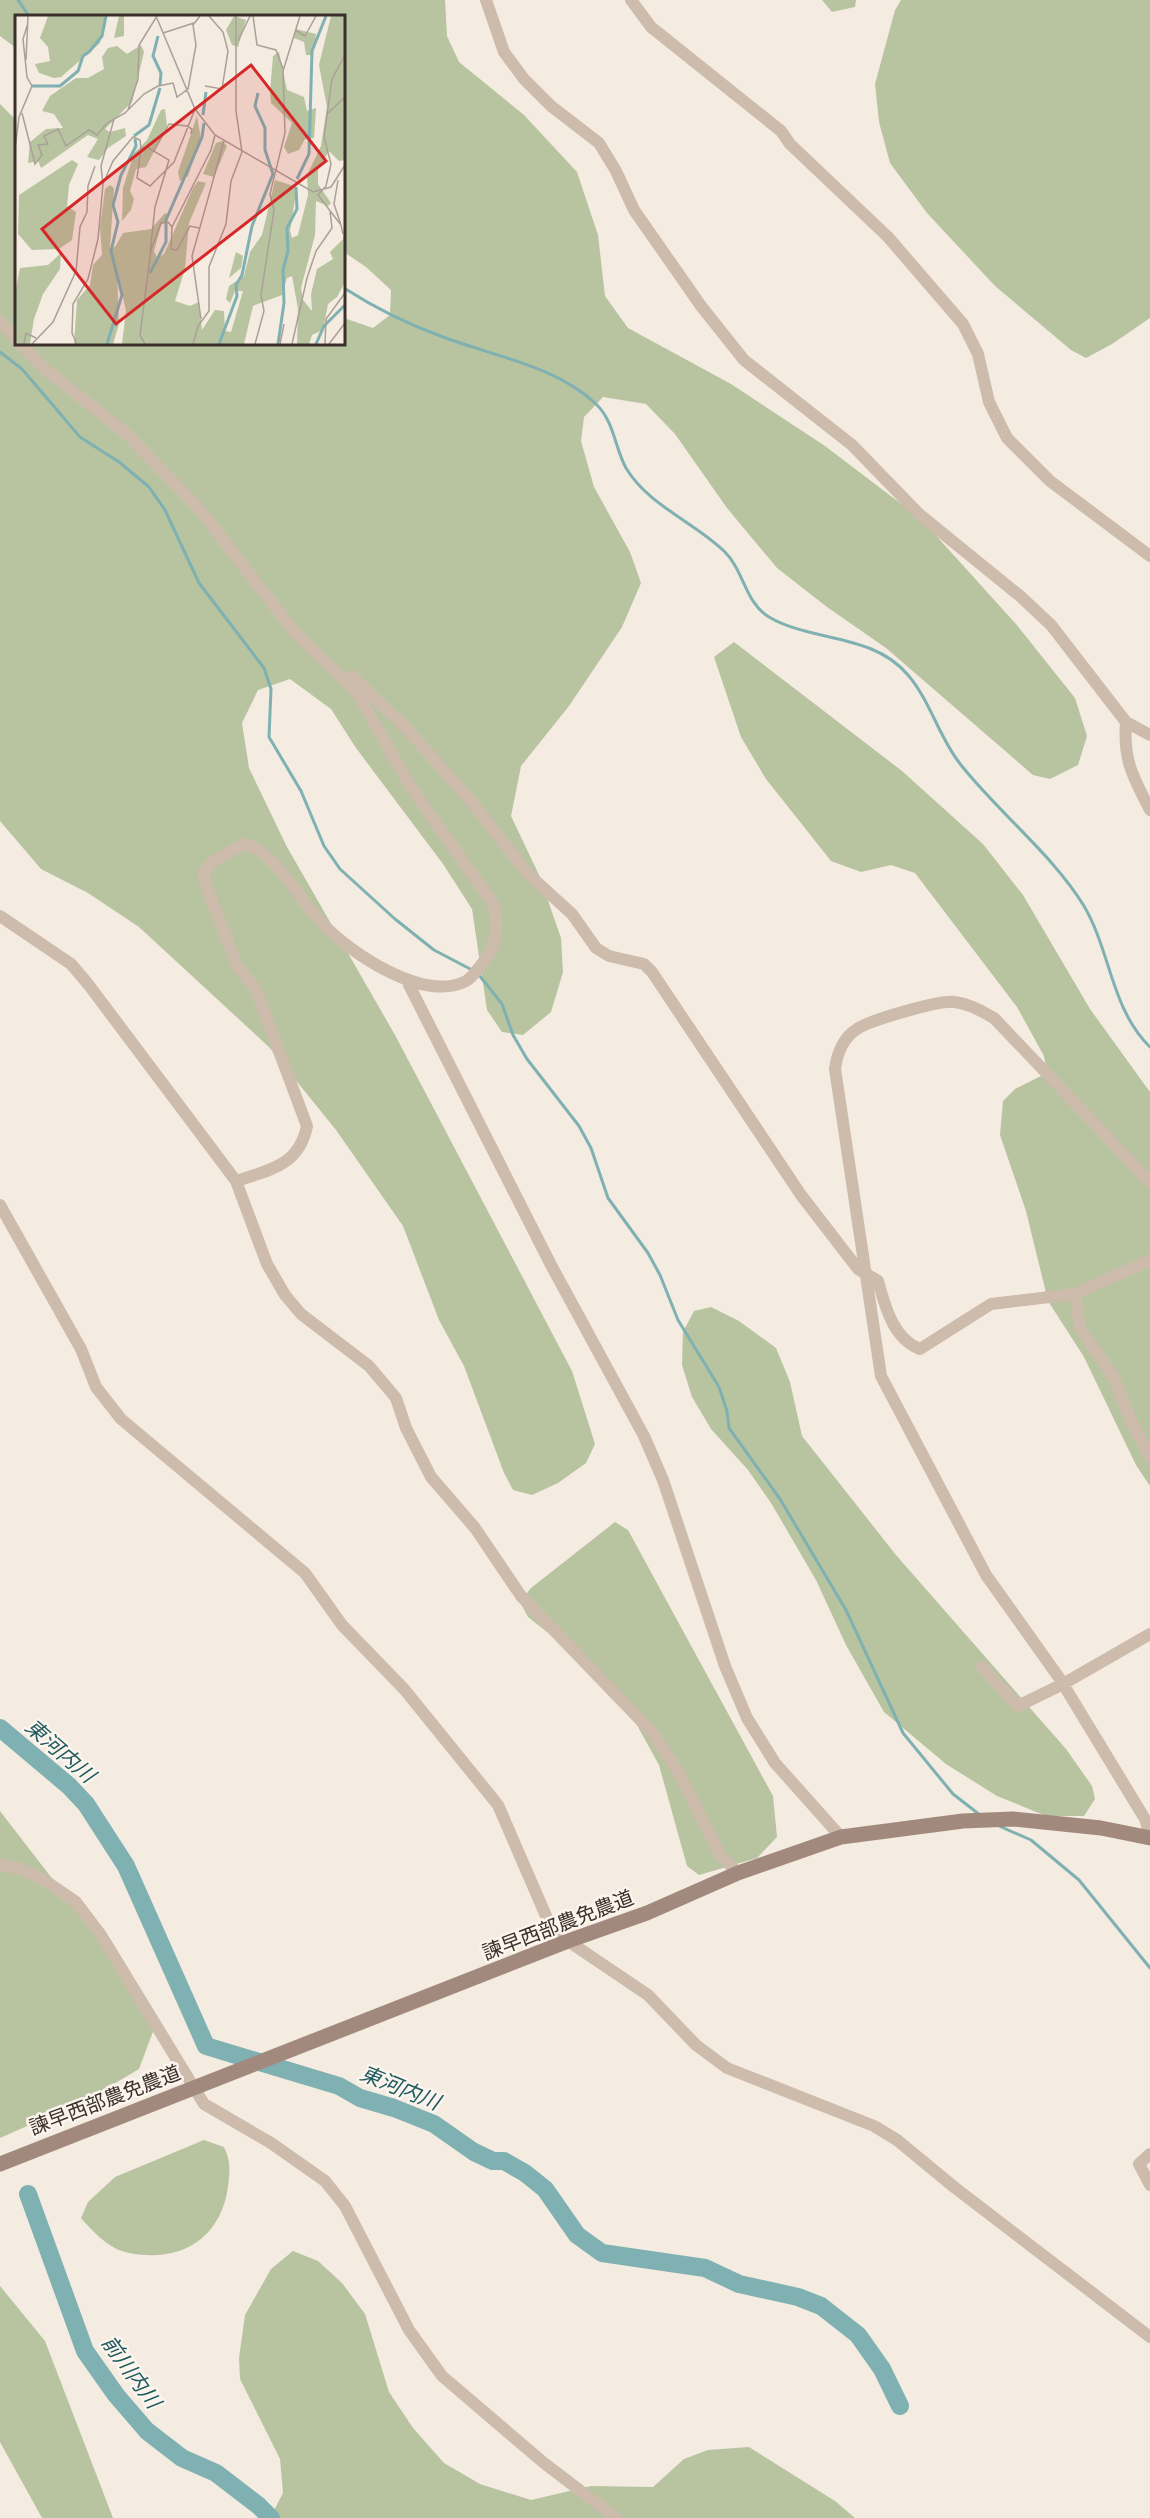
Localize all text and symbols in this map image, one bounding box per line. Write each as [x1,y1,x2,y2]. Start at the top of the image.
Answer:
inset map [15,15,345,345]
water label: 東河内川 [20,1714,101,1789]
street label: 諫早西部農免農道 [479,1885,637,1965]
street label: 諫早西部農免農道 [26,2060,184,2140]
water label: 東河内川 [357,2061,445,2116]
water label: 前川内川 [97,2331,167,2415]

